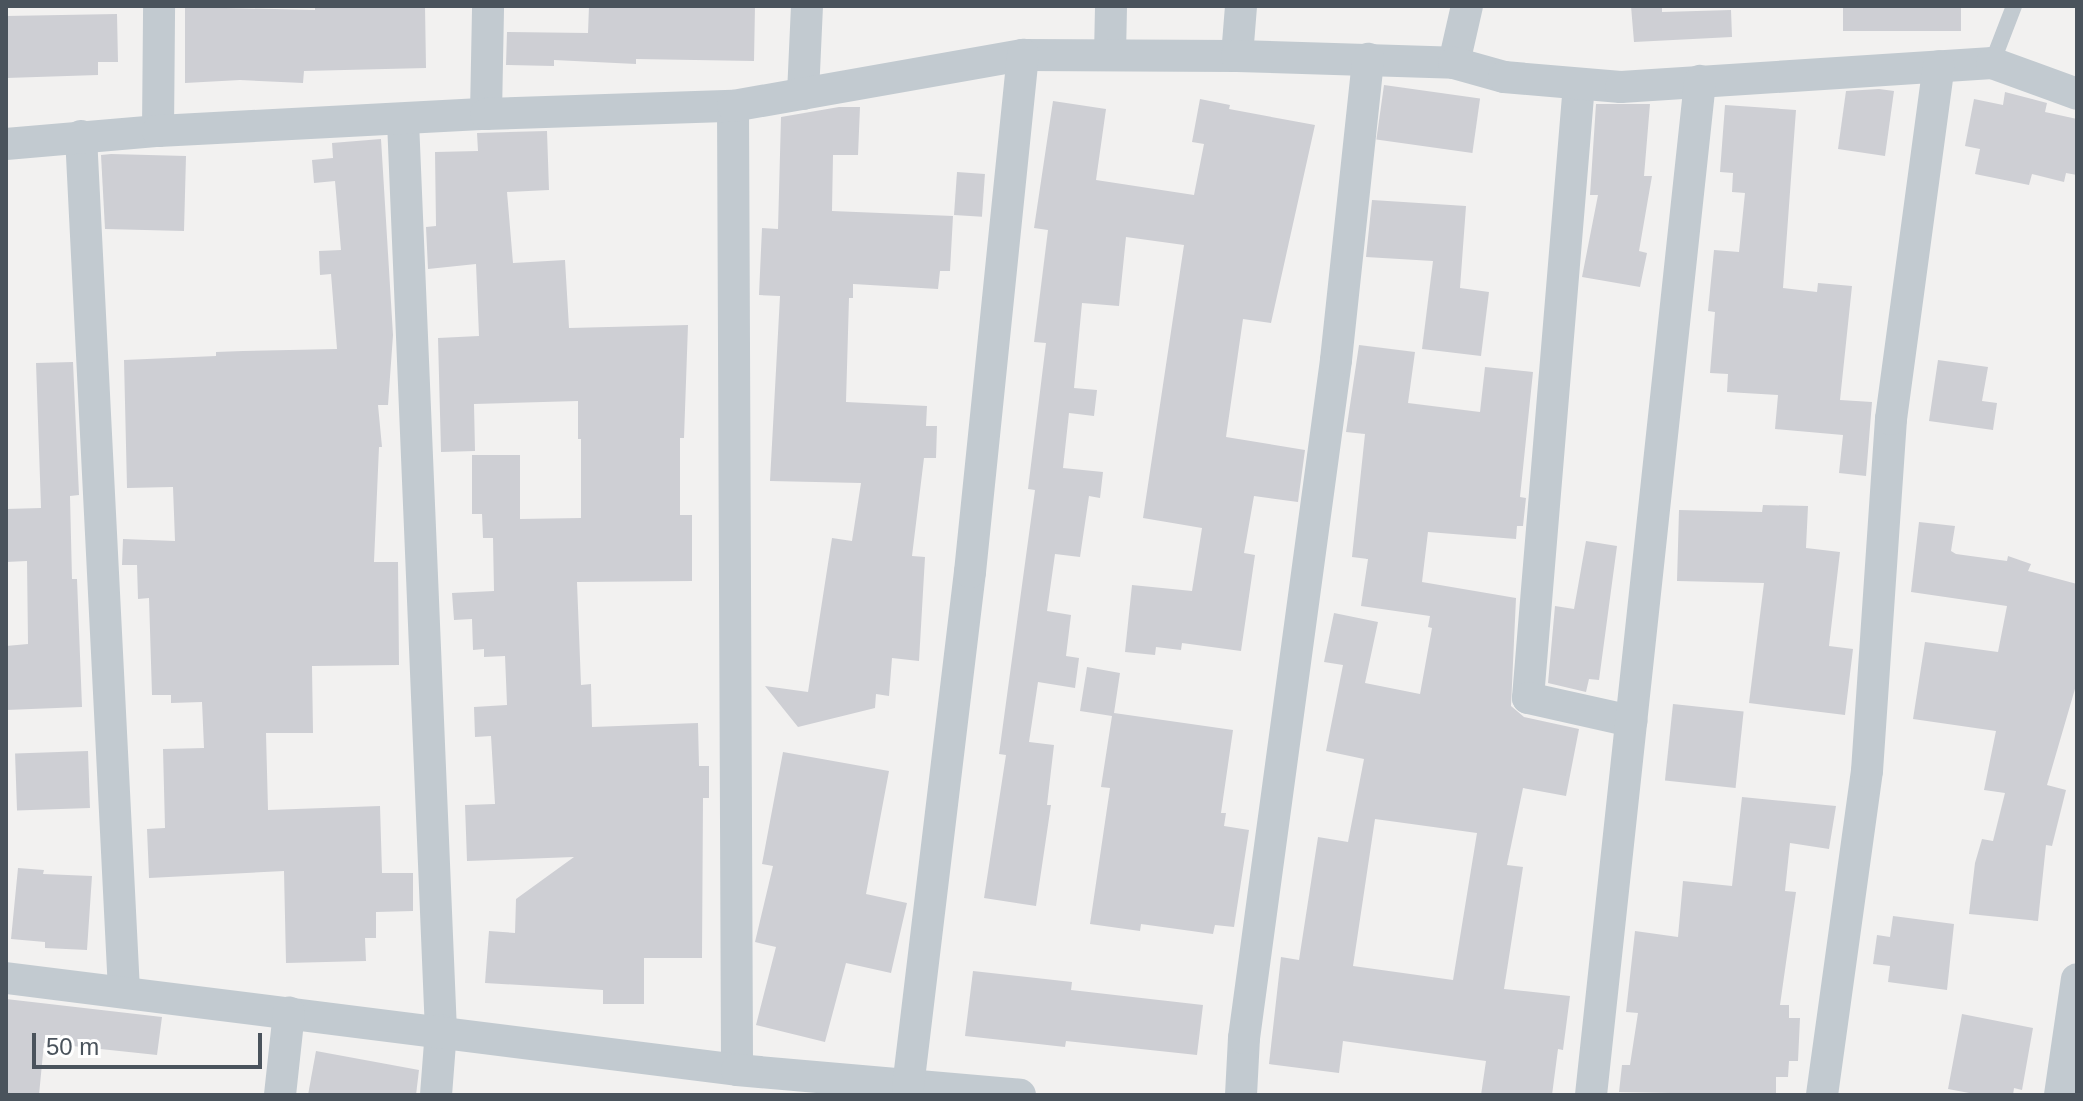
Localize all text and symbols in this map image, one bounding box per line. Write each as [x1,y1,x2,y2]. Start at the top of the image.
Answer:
scale bar [36,1017,266,1067]
text: 50 m [46,1033,99,1060]

